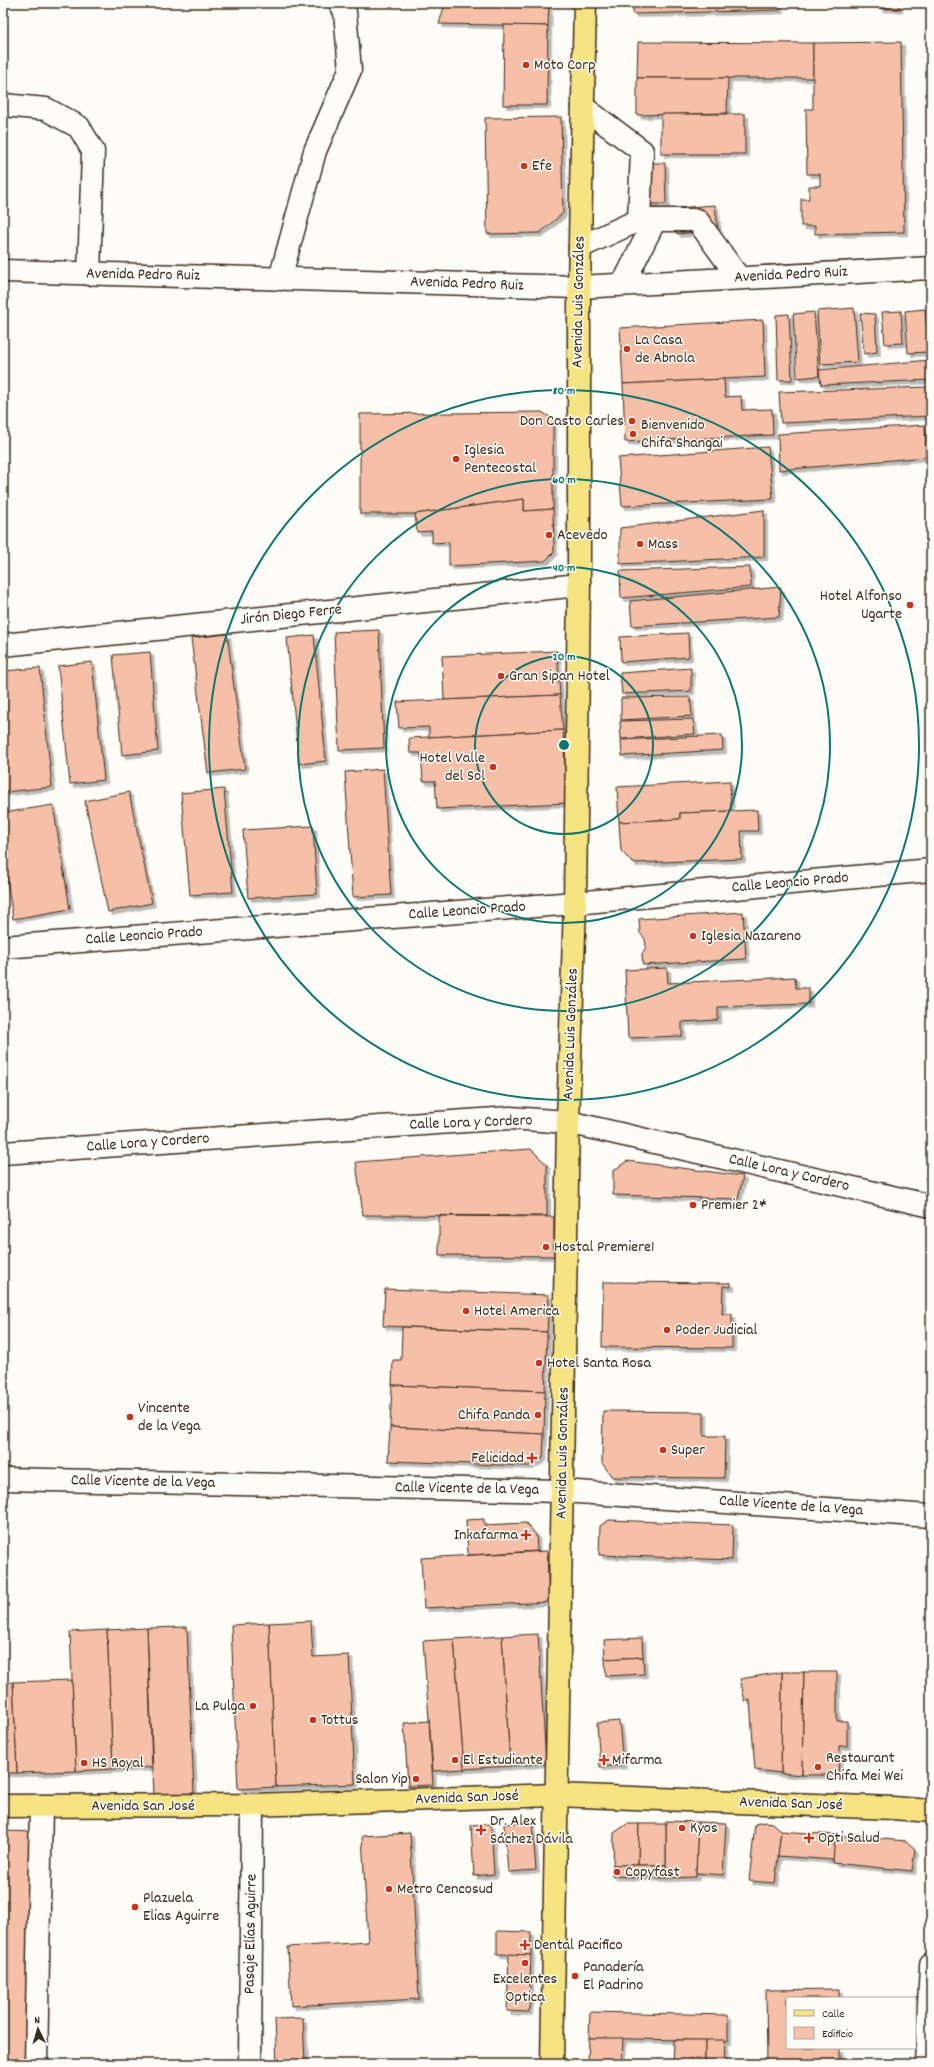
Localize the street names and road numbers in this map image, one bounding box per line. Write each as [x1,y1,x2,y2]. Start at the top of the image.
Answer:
street label: Avenida Luis Gonzáles [566,235,592,368]
street label: Avenida Pedro Ruiz [734,261,848,289]
street label: Avenida Pedro Ruiz [86,263,200,287]
street label: Avenida Pedro Ruiz [410,271,524,297]
street label: Jirón Diego Ferre [239,598,343,632]
street label: Calle Leoncio Prado [731,866,849,900]
street label: Calle Leoncio Prado [408,895,526,927]
street label: Calle Leoncio Prado [85,920,203,952]
street label: Avenida Luis Gonzáles [557,967,585,1101]
street label: Calle Lora y Cordero [409,1109,533,1137]
street label: Calle Lora y Cordero [86,1127,210,1159]
street label: Calle Lora y Cordero [726,1148,852,1198]
street label: Avenida Luis Gonzáles [550,1386,576,1519]
street label: Calle Vicente de la Vega [71,1469,216,1495]
street label: Calle Vicente de la Vega [395,1476,540,1502]
street label: Calle Vicente de la Vega [718,1489,864,1523]
street label: Avenida San José [415,1785,519,1811]
street label: Avenida San José [739,1791,843,1817]
street label: Avenida San José [91,1795,195,1818]
street label: Pasaje Elías Aguirre [238,1874,264,1994]

